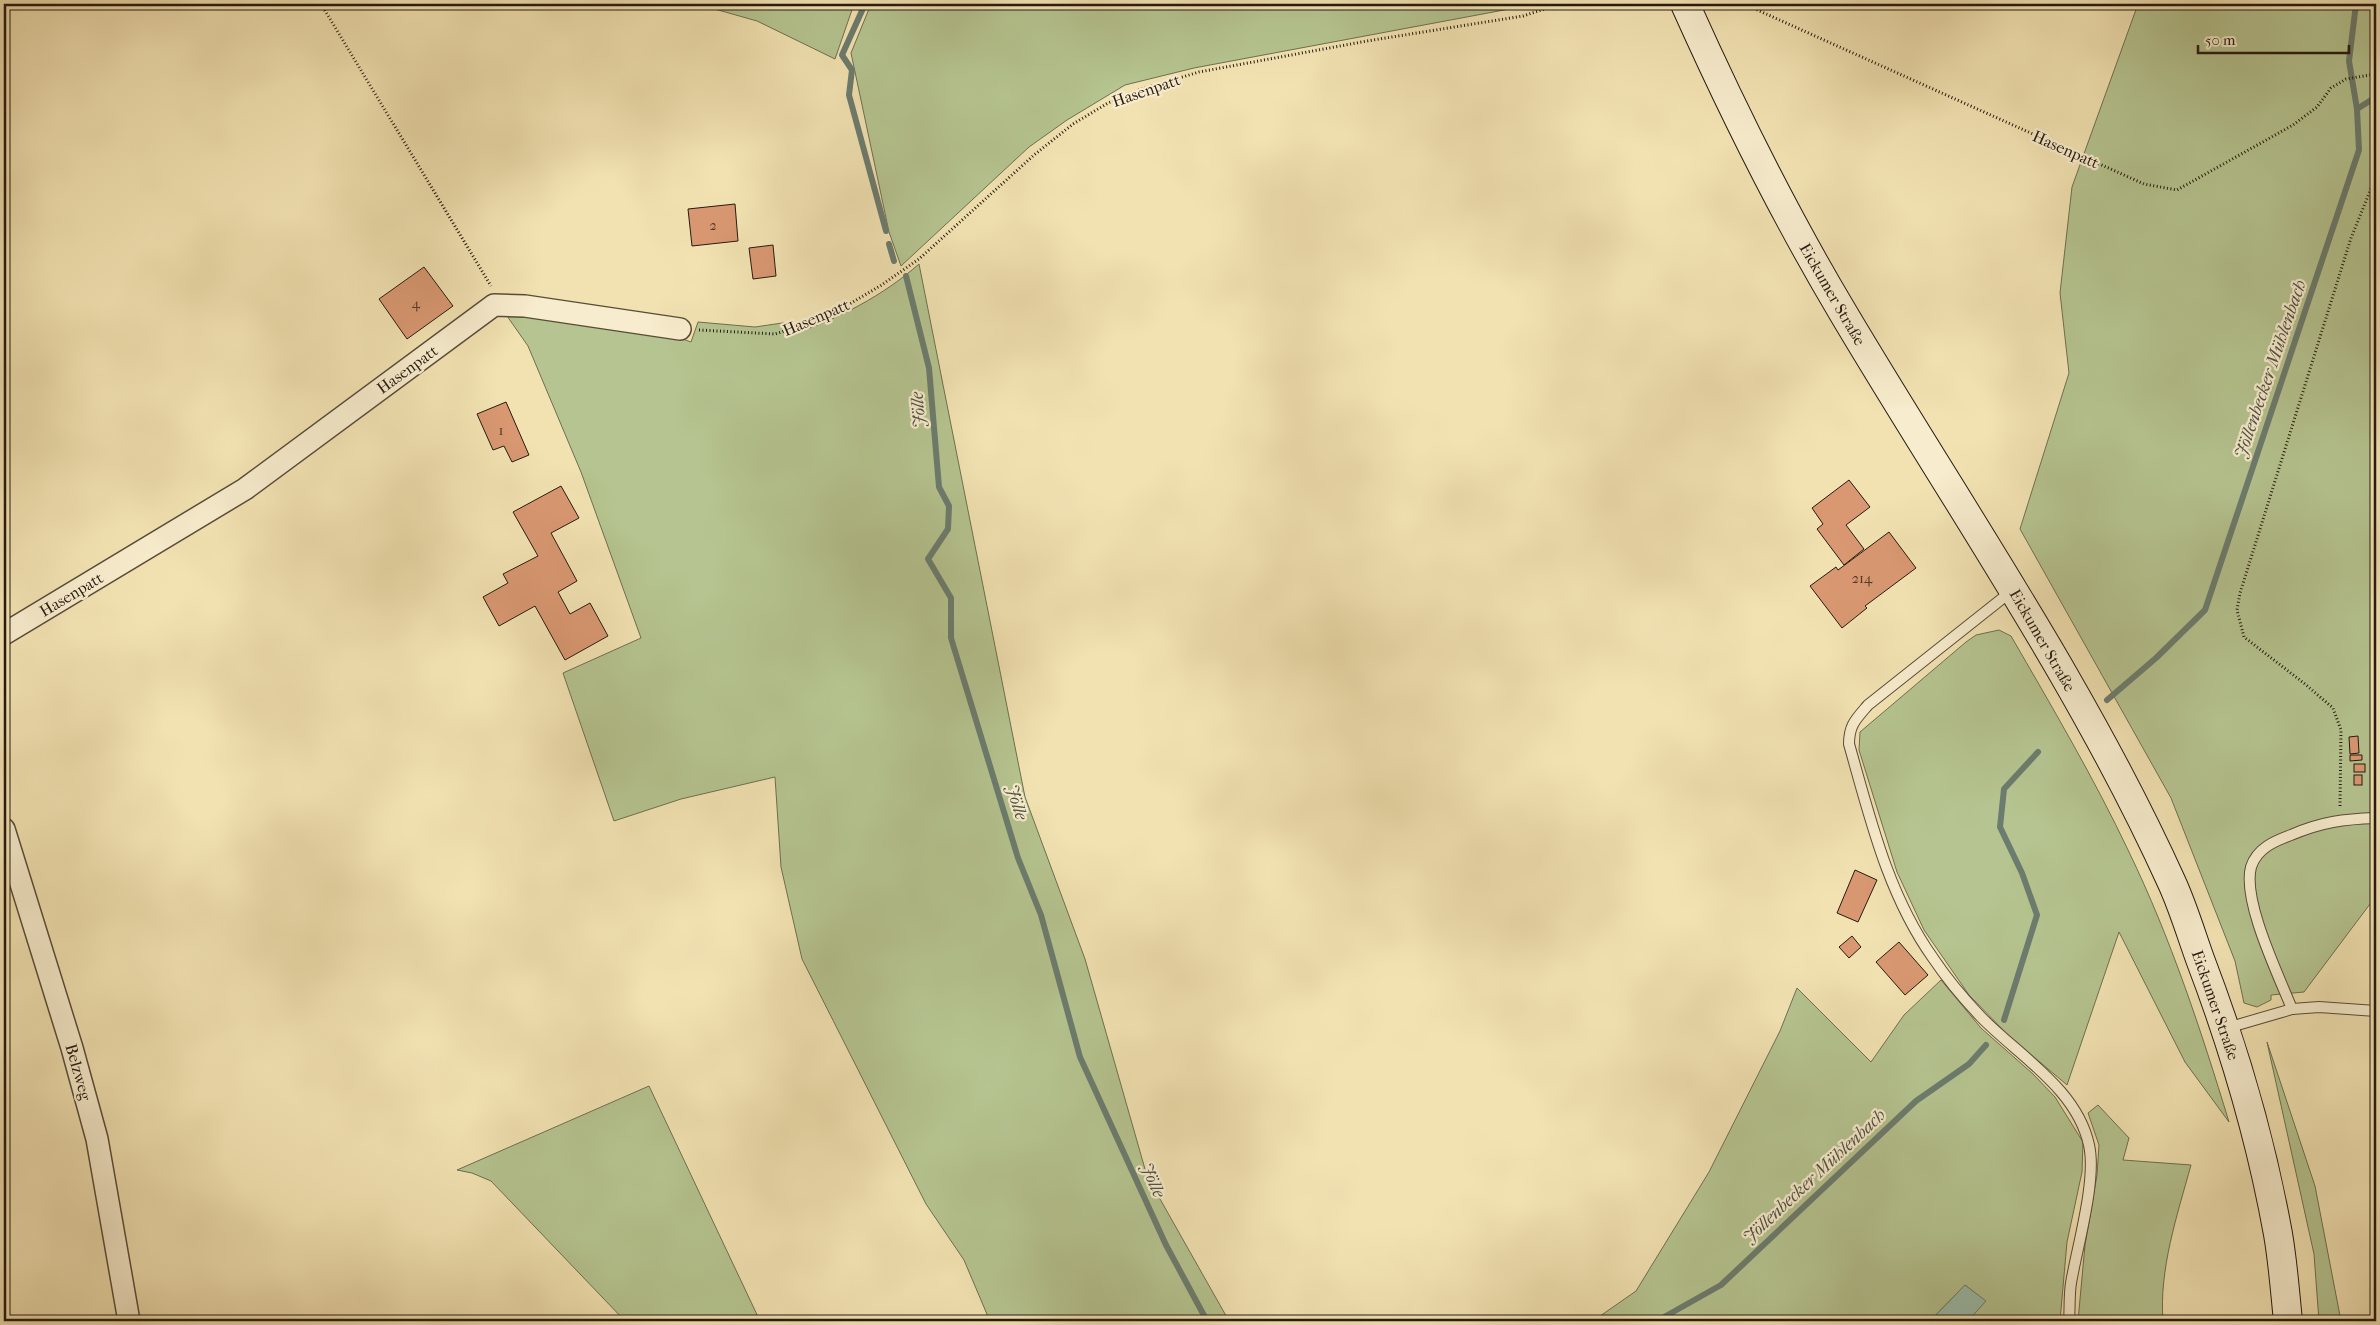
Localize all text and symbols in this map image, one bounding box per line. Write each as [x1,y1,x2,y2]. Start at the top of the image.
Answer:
scale bar [2198,22,2349,54]
text: 50 m [2205,31,2236,49]
street label: Hasenpatt [1110,70,1183,111]
street label: Hasenpatt [2030,126,2102,173]
house number: 2 [709,217,717,234]
street label: Eickumer Straße [1796,240,1870,349]
water label: Jöllenbecker Mühlenbach [2230,277,2311,461]
house number: 4 [412,295,421,312]
street label: Hasenpatt [780,295,853,340]
street label: Hasenpatt [373,341,442,398]
water label: Jölle [906,390,931,429]
house number: 1 [499,422,504,439]
street label: Hasenpatt [36,568,107,621]
house number: 214 [1852,570,1873,587]
street label: Eickumer Straße [2006,586,2080,695]
water label: Jölle [1001,782,1032,823]
street label: Eickumer Straße [2188,948,2243,1063]
street label: Belzweg [61,1042,96,1103]
water label: Jöllenbecker Mühlenbach [1739,1105,1890,1248]
water label: Jölle [1136,1159,1170,1202]

